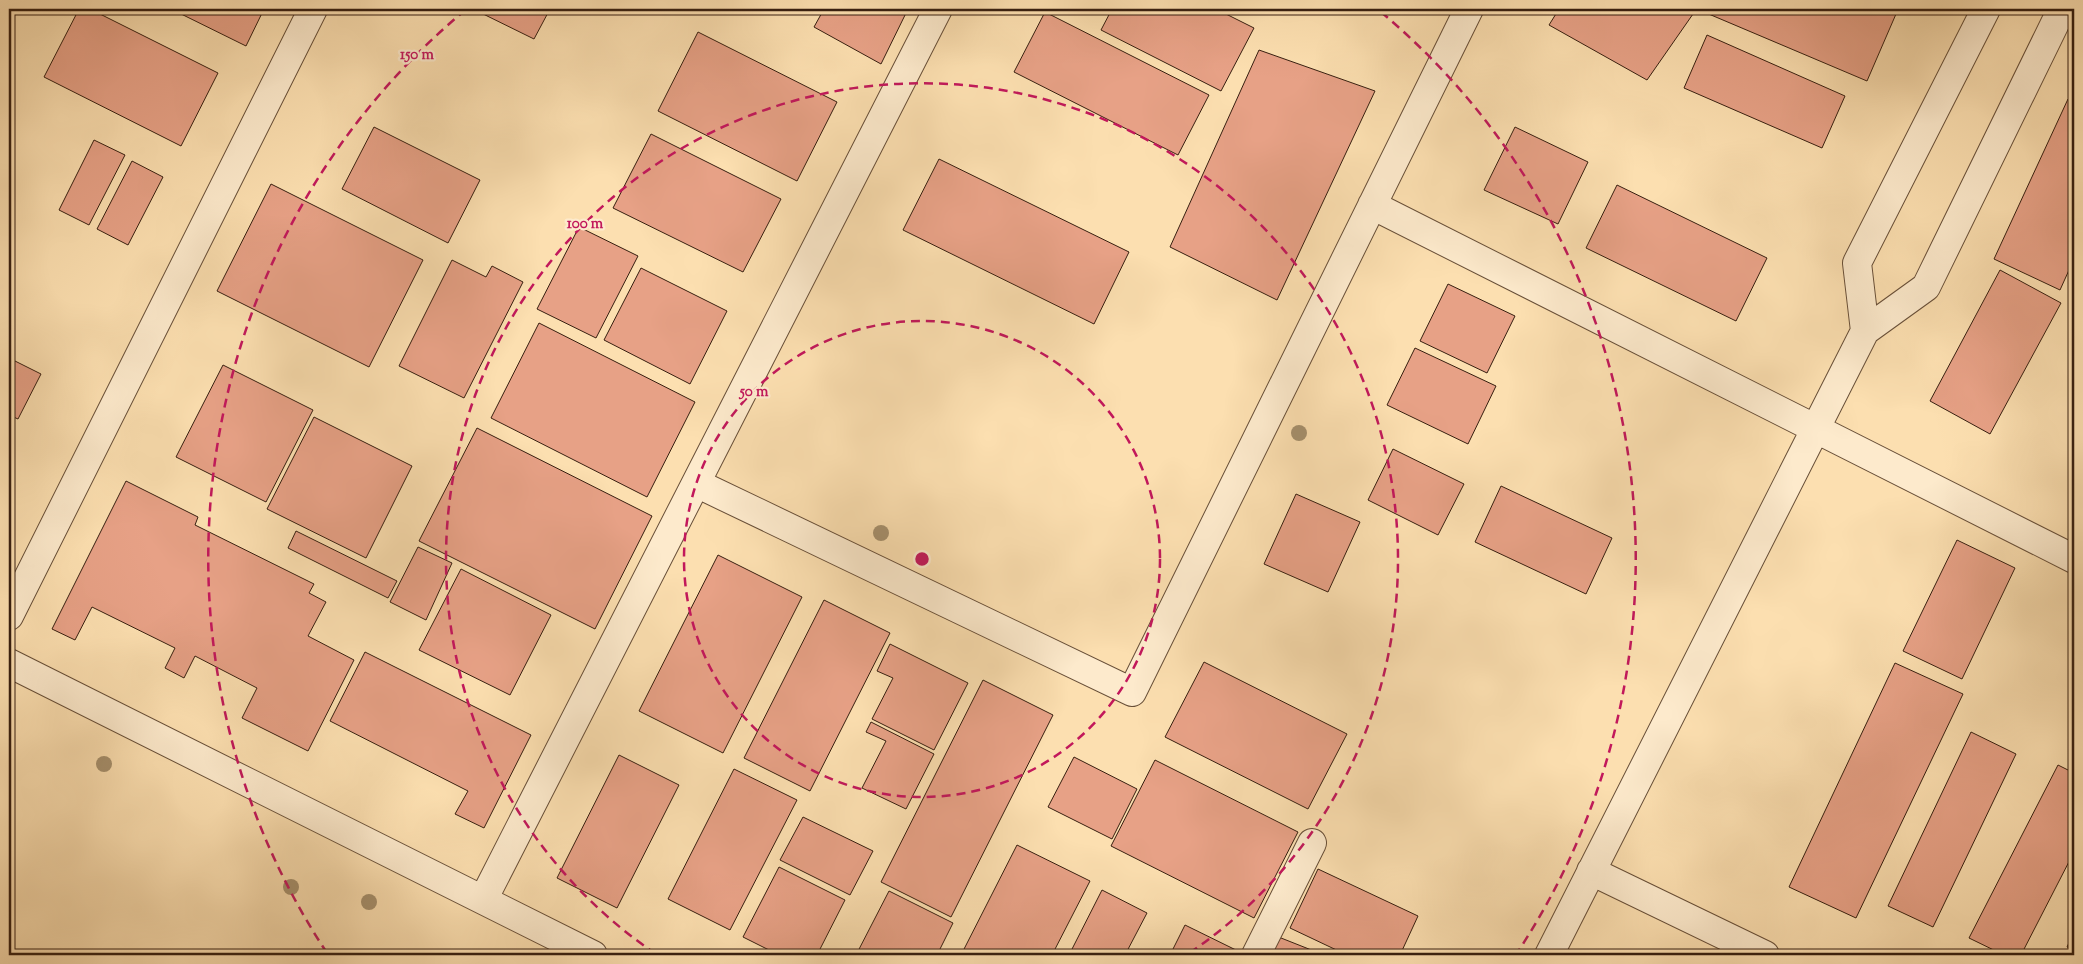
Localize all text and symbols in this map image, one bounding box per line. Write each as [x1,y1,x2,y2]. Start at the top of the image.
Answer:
text: 150 m [400,45,434,66]
text: 100 m [567,214,604,235]
text: 50 m [739,382,769,403]
centre of rings [913,550,931,568]

